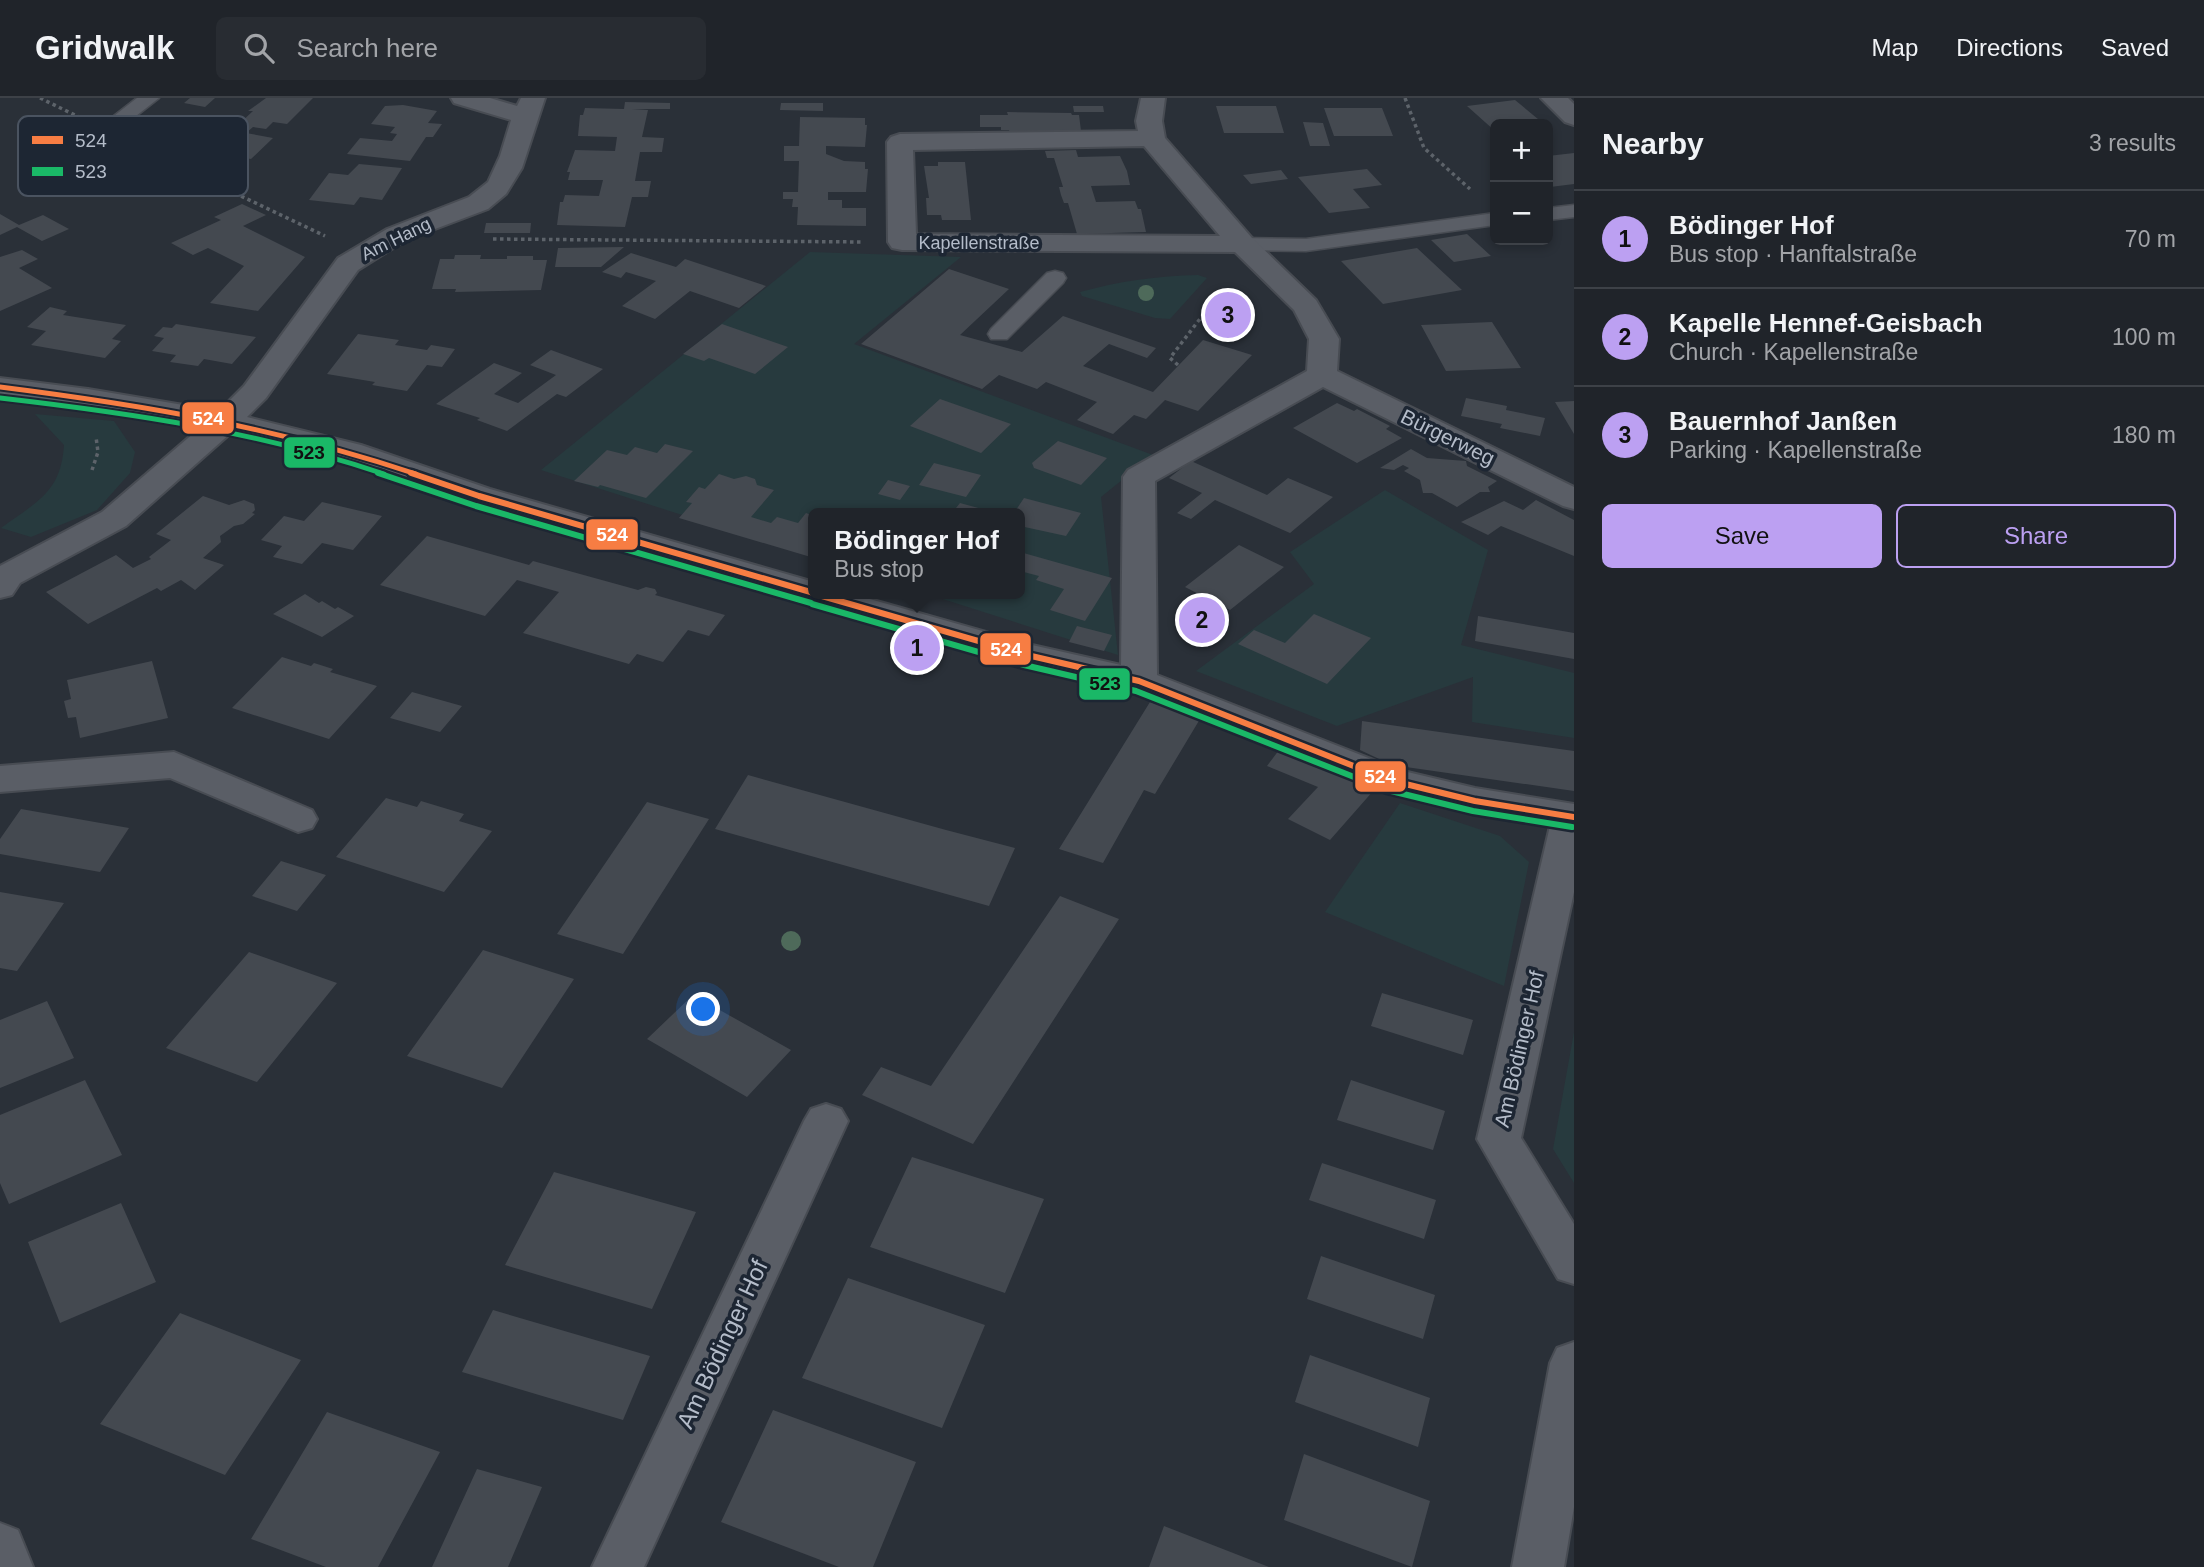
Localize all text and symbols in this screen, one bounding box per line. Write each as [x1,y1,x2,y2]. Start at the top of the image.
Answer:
search box [216,17,706,80]
text: Gridwalk [35,29,174,66]
icon: search [240,29,278,67]
text: Search here [296,33,438,63]
text: Map [1872,34,1918,61]
text: Directions [1956,34,2063,61]
text: Saved [2101,34,2169,61]
legend [18,116,248,196]
map controls [1490,119,1553,245]
button: + [1490,119,1553,182]
text: Nearby [1602,127,1704,160]
text: 524 [75,130,107,151]
text: 3 results [2089,130,2176,156]
text: 523 [75,161,107,182]
button: − [1490,182,1553,245]
text: Bödinger Hof [1669,210,1834,240]
street label: Am Hang [358,214,434,264]
text: 1 [1619,226,1631,252]
text: 70 m [2125,226,2176,252]
street label: Kapellenstraße [918,233,1040,253]
text: Bus stop · Hanftalstraße [1669,241,1917,267]
pin: 3 [1205,289,1251,341]
text: Kapelle Hennef-Geisbach [1669,308,1983,338]
text: 2 [1619,324,1631,350]
text: 100 m [2112,324,2176,350]
text: Church · Kapellenstraße [1669,339,1918,365]
line badge: 524 [181,401,235,435]
street label: Bürgerweg [1397,404,1499,470]
text: Bauernhof Janßen [1669,406,1897,436]
text: 524 [192,408,224,429]
text: 3 [1619,422,1631,448]
text: 180 m [2112,422,2176,448]
line badge: 523 [283,436,336,469]
text: Parking · Kapellenstraße [1669,437,1922,463]
text: 523 [293,442,325,463]
button: Save [1602,504,1882,568]
button: Share [1896,504,2176,568]
popup [808,508,1025,599]
line badge: 524 [585,518,639,551]
text: 524 [596,524,628,545]
text: Bödinger Hof [834,525,999,555]
text: Bus stop [834,556,924,582]
pin: 2 [1179,594,1225,646]
pin: 1 [894,622,940,674]
line badge: 524 [979,632,1032,666]
text: 524 [990,639,1022,660]
line badge: 523 [1078,667,1131,701]
text: 523 [1089,673,1121,694]
line badge: 524 [1354,760,1407,793]
text: 524 [1364,766,1396,787]
street label: Am Bödinger Hof [1490,968,1548,1129]
your location [686,992,720,1026]
street label: Am Bödinger Hof [671,1255,773,1433]

